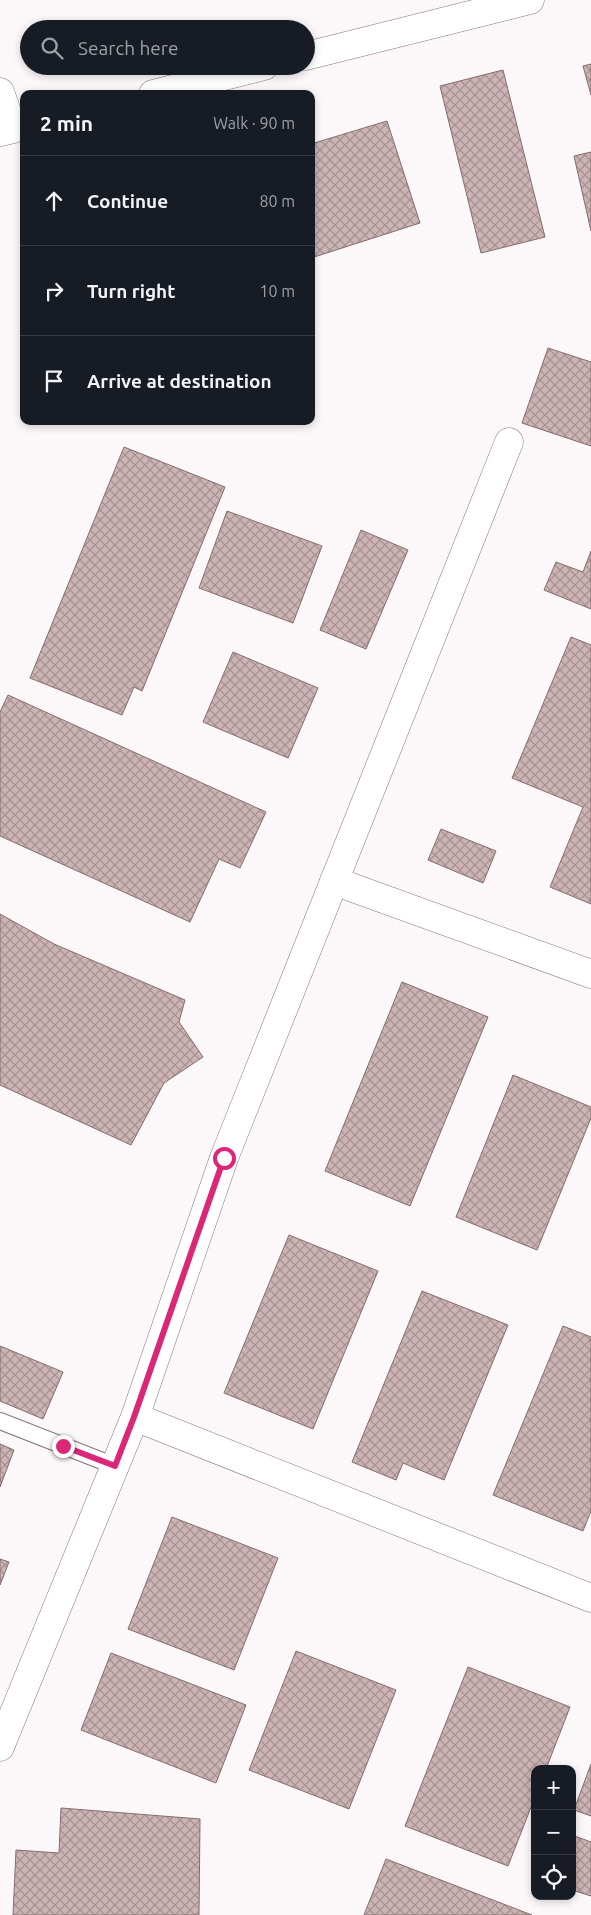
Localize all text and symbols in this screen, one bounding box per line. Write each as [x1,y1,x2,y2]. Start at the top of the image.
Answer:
search box [20,20,315,75]
icon: search [38,34,66,62]
text: Search here [78,37,178,59]
text: 2 min [40,111,93,135]
text: Walk · 90 m [213,114,295,132]
icon: ahead [40,187,68,215]
text: Continue [87,190,168,212]
text: 80 m [259,192,295,210]
icon: right [40,277,68,305]
text: Turn right [87,280,175,302]
text: 10 m [259,282,295,300]
icon: arrive [40,367,68,395]
text: Arrive at destination [87,370,272,392]
route start [213,1147,236,1170]
route end [52,1435,75,1458]
map controls [531,1765,576,1900]
button: + [531,1765,576,1810]
button: − [531,1810,576,1855]
button: locate [531,1855,576,1900]

